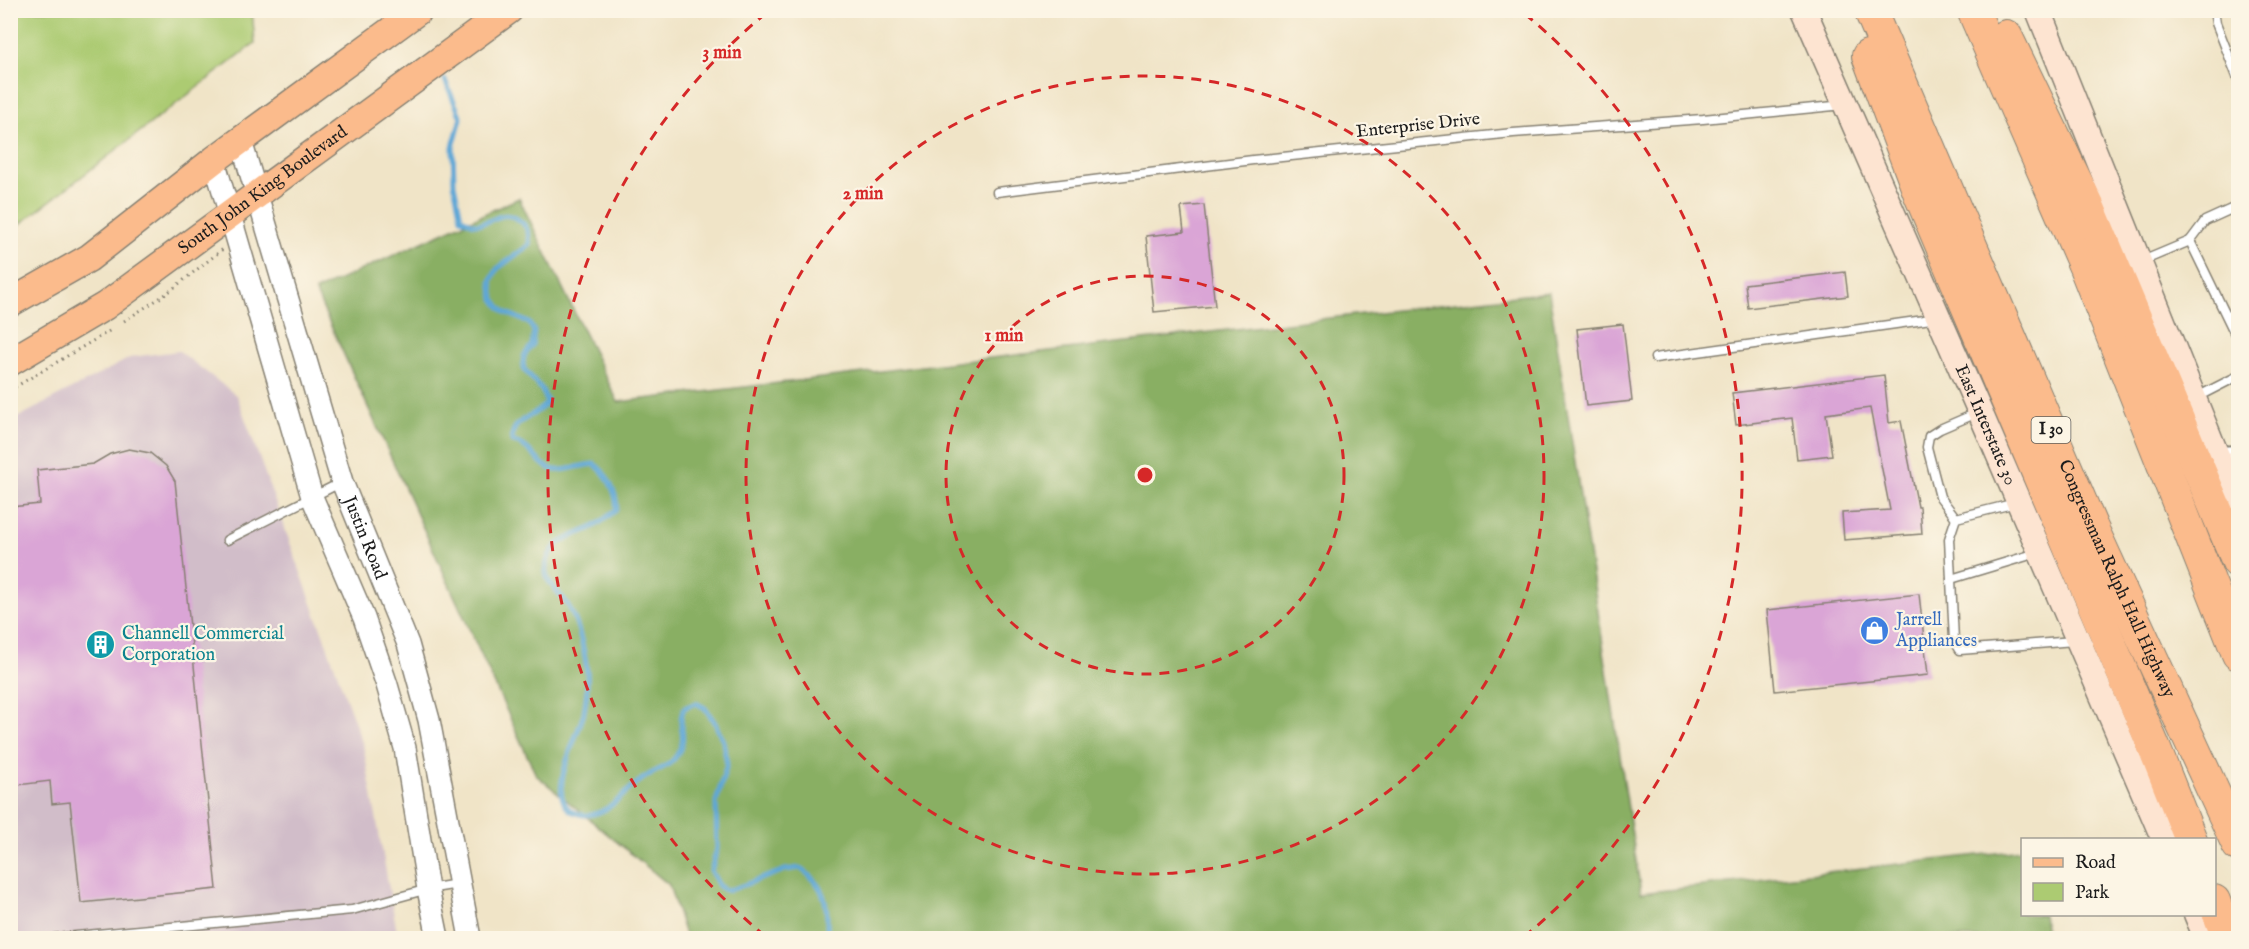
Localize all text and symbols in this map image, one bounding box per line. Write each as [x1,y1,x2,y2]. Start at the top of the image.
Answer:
text: 3 min [703,42,742,65]
street label: Enterprise Drive [1355,108,1481,144]
street label: South John King Boulevard [174,120,353,260]
text: 2 min [843,183,884,206]
text: 1 min [985,325,1024,348]
street label: East Interstate 30 [1949,361,2022,489]
road number: I 30 [2032,417,2070,443]
street label: Congressman Ralph Hall Highway [2053,456,2180,702]
centre of rings [1135,465,1155,485]
street label: Justin Road [337,491,392,583]
place label: Jarrell Appliances [1894,609,1977,653]
shop icon: Jarrell Appliances [1859,614,1891,646]
place label: Channell Commercial Corporation [122,623,284,667]
building icon: Channell Commercial Corporation [85,628,117,660]
legend [2021,838,2216,916]
text: Road [2075,852,2116,875]
text: Park [2075,882,2110,905]

